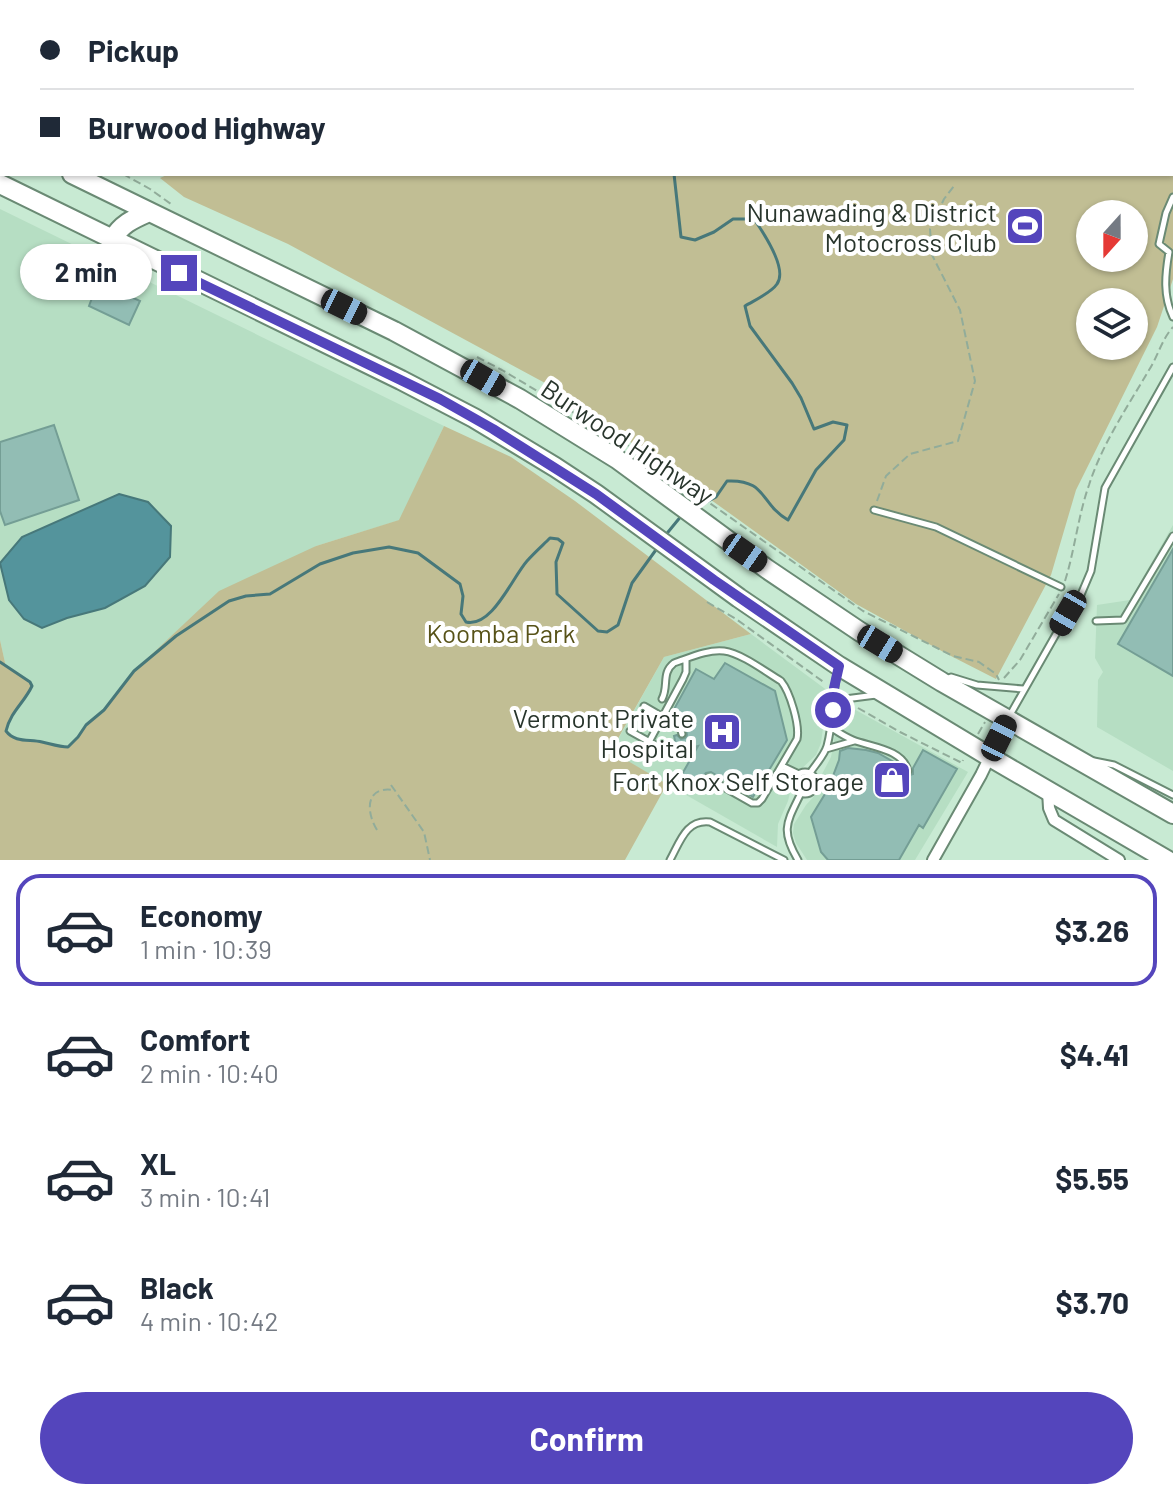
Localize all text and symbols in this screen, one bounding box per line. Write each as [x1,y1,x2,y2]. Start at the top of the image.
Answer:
text: Pickup [88,32,179,68]
text: Burwood Highway [88,109,326,145]
place label: Nunawading & District Motocross Club [747,196,997,257]
north arrow [1076,200,1148,272]
map controls [1076,200,1148,360]
sports icon: Nunawading & District Motocross Club [1004,205,1046,247]
callout: 2 min [19,245,151,301]
route end [161,255,197,291]
text: 2 min [55,256,117,287]
car [317,286,371,328]
button: layers [1076,288,1148,360]
car [456,356,510,400]
street label: Burwood Highway [536,372,720,510]
car [718,529,772,577]
car [1046,586,1090,640]
park label: Koomba Park [426,617,576,648]
car [853,621,907,667]
route start [815,692,851,728]
place label: Vermont Private Hospital [513,702,694,763]
hospital icon: Vermont Private Hospital [701,711,743,753]
car [978,711,1020,765]
shop icon: Fort Knox Self Storage [871,759,913,801]
place label: Fort Knox Self Storage [612,765,864,796]
icon: car [44,894,116,966]
text: Economy [140,897,263,933]
text: $3.26 [1055,912,1129,948]
text: 1 min · 10:39 [140,933,272,964]
icon: car [44,1018,116,1090]
text: Comfort [140,1021,250,1057]
text: $4.41 [1060,1036,1129,1072]
text: 2 min · 10:40 [140,1057,279,1088]
icon: car [44,1142,116,1214]
text: XL [140,1145,176,1181]
text: $5.55 [1055,1160,1129,1196]
text: 3 min · 10:41 [140,1181,270,1212]
icon: car [44,1266,116,1338]
text: Black [140,1269,214,1305]
text: $3.70 [1056,1284,1129,1320]
text: 4 min · 10:42 [140,1305,278,1336]
button: Confirm [40,1392,1133,1484]

